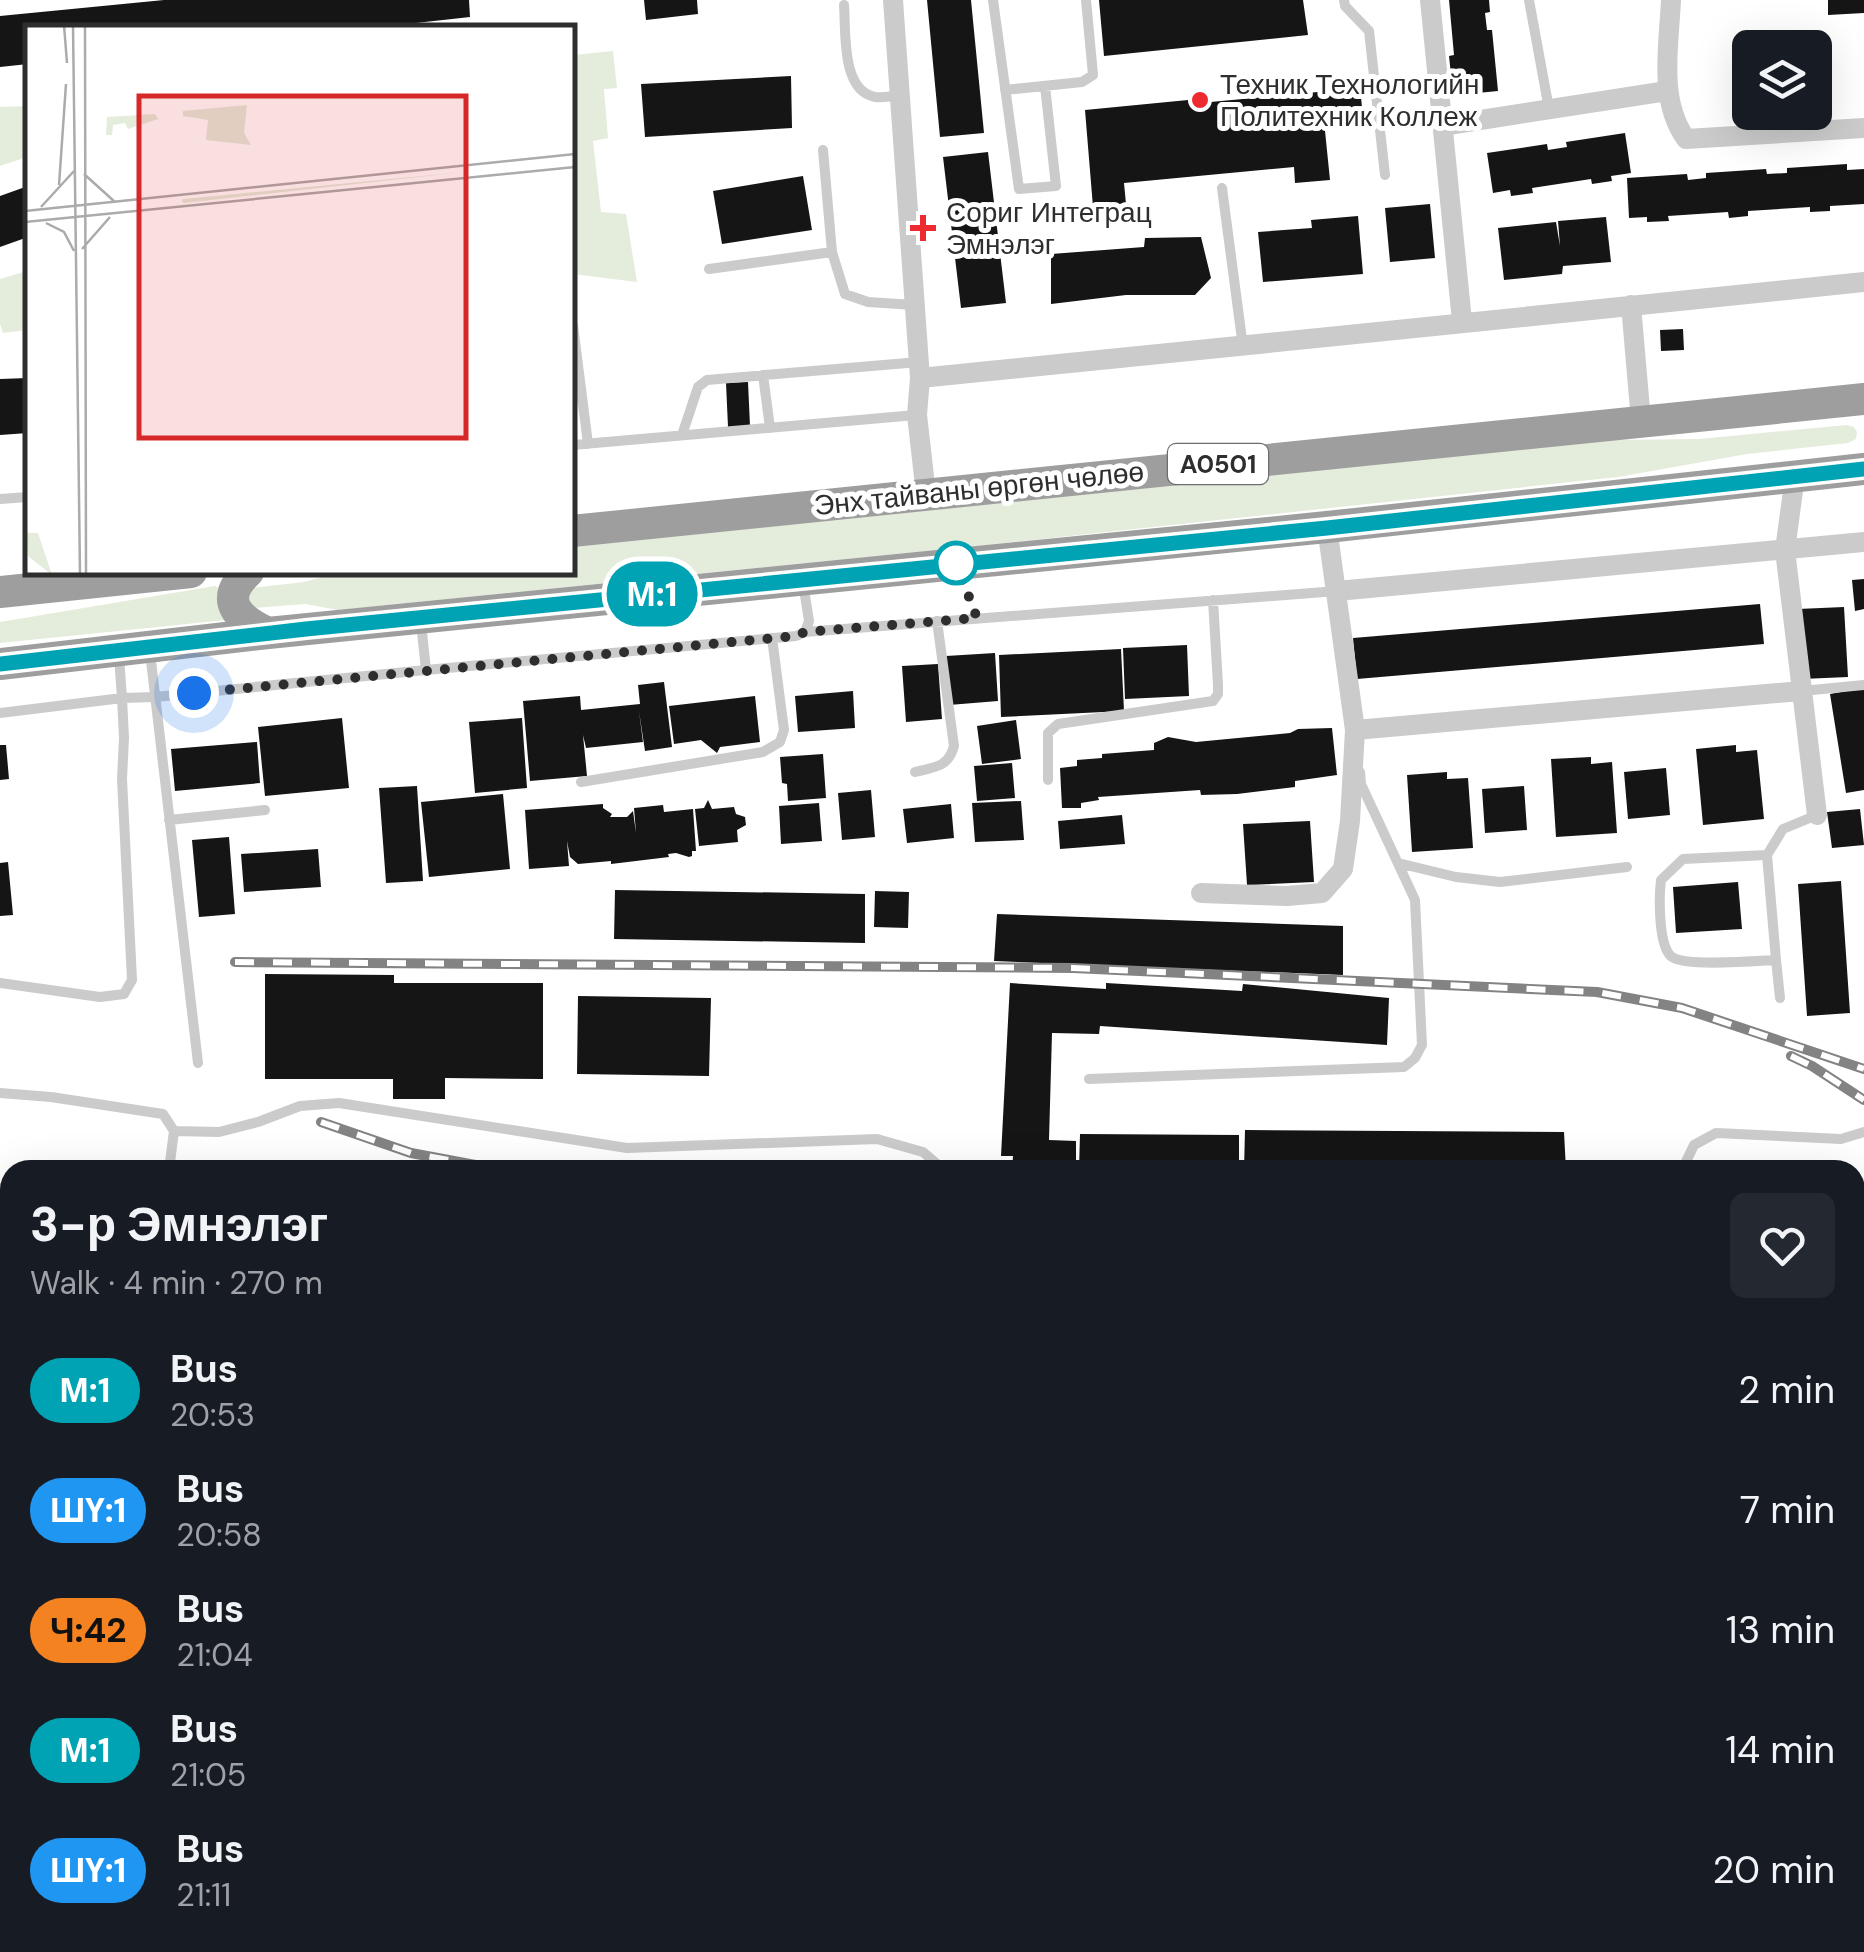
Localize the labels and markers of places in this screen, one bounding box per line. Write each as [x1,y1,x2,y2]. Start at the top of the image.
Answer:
place label: Техник Технологийн Политехник Коллеж [1220,66,1479,135]
marker: Техник Технологийн Политехник Коллеж [1189,89,1211,111]
place label: Сориг Интеграц Эмнэлэг [946,194,1152,263]
marker: Сориг Интеграц Эмнэлэг [910,215,936,241]
unlabelled marker [935,542,977,584]

